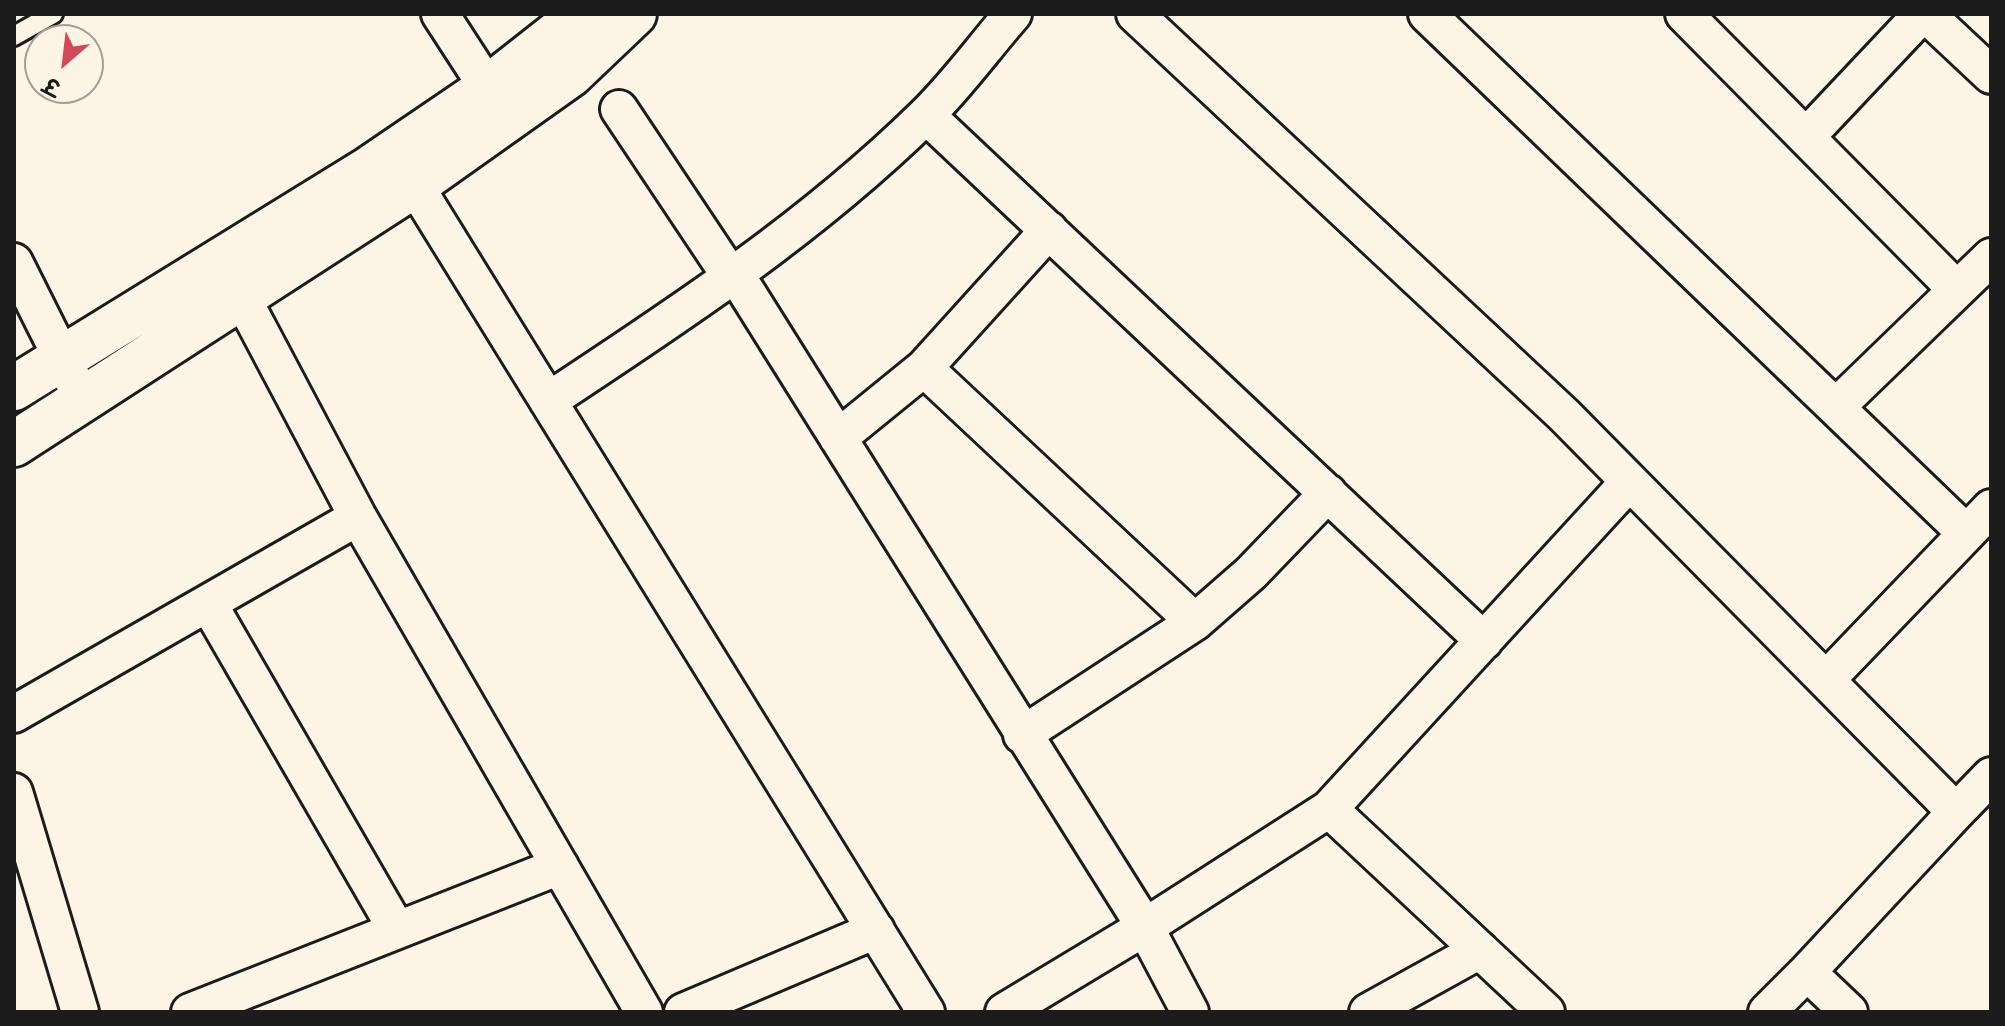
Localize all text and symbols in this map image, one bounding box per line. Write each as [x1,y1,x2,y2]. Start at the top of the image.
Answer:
north arrow [24,24,104,104]
text: उ [41,69,66,98]

